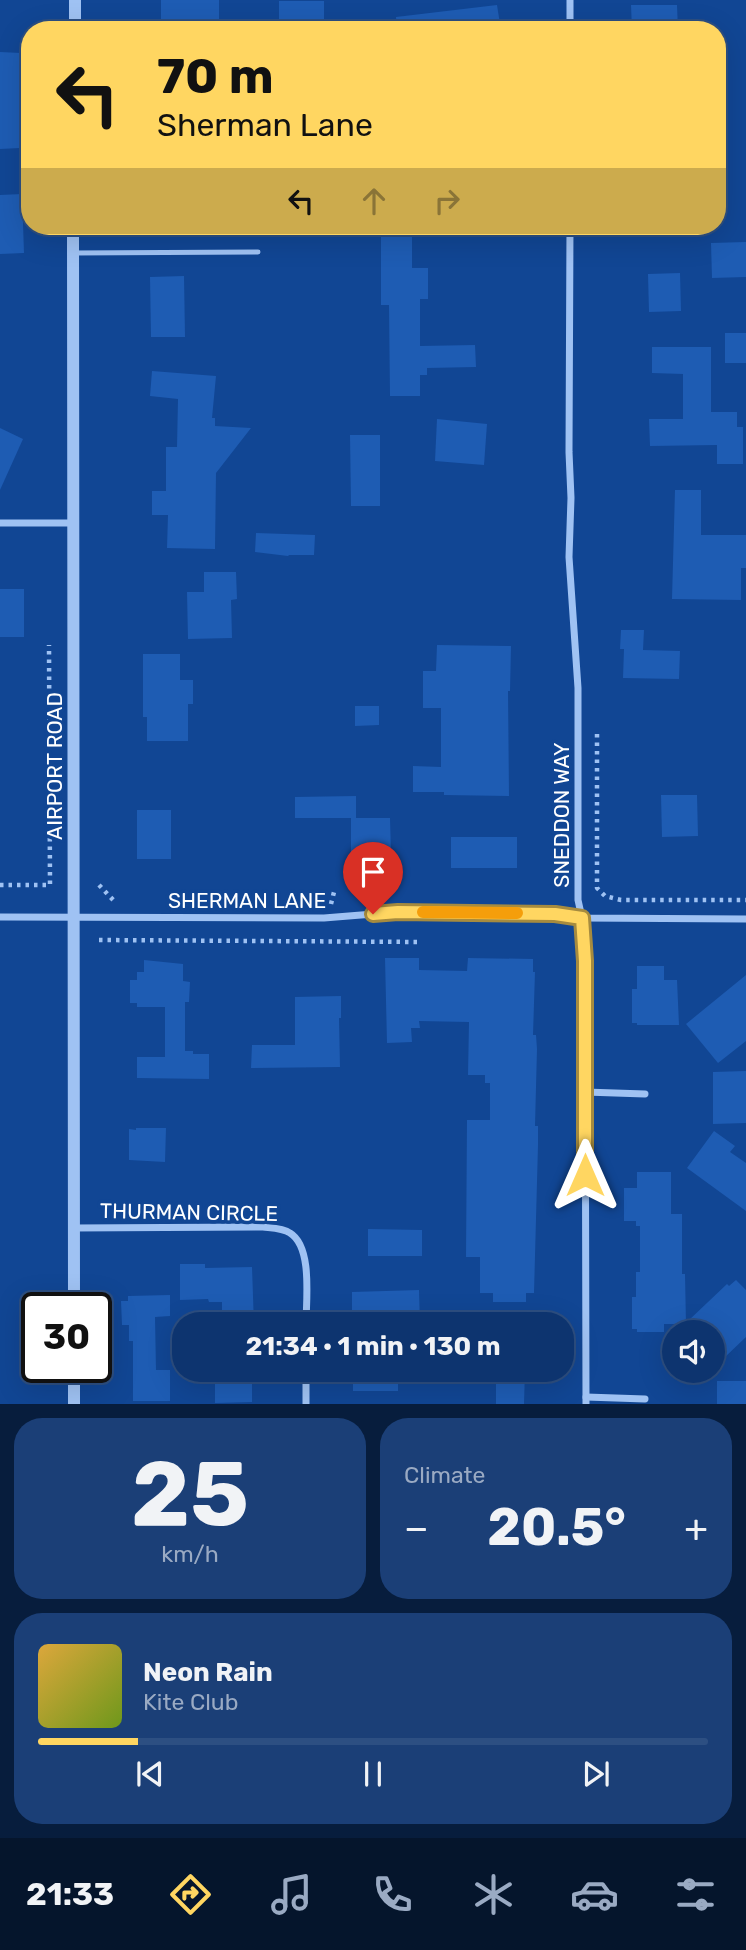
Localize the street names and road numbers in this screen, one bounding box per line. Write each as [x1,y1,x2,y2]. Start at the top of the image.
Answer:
street label: AIRPORT ROAD [42,692,67,840]
street label: SNEDDON WAY [549,742,574,888]
street label: SHERMAN LANE [168,888,326,913]
street label: THURMAN CIRCLE [100,1198,278,1226]

